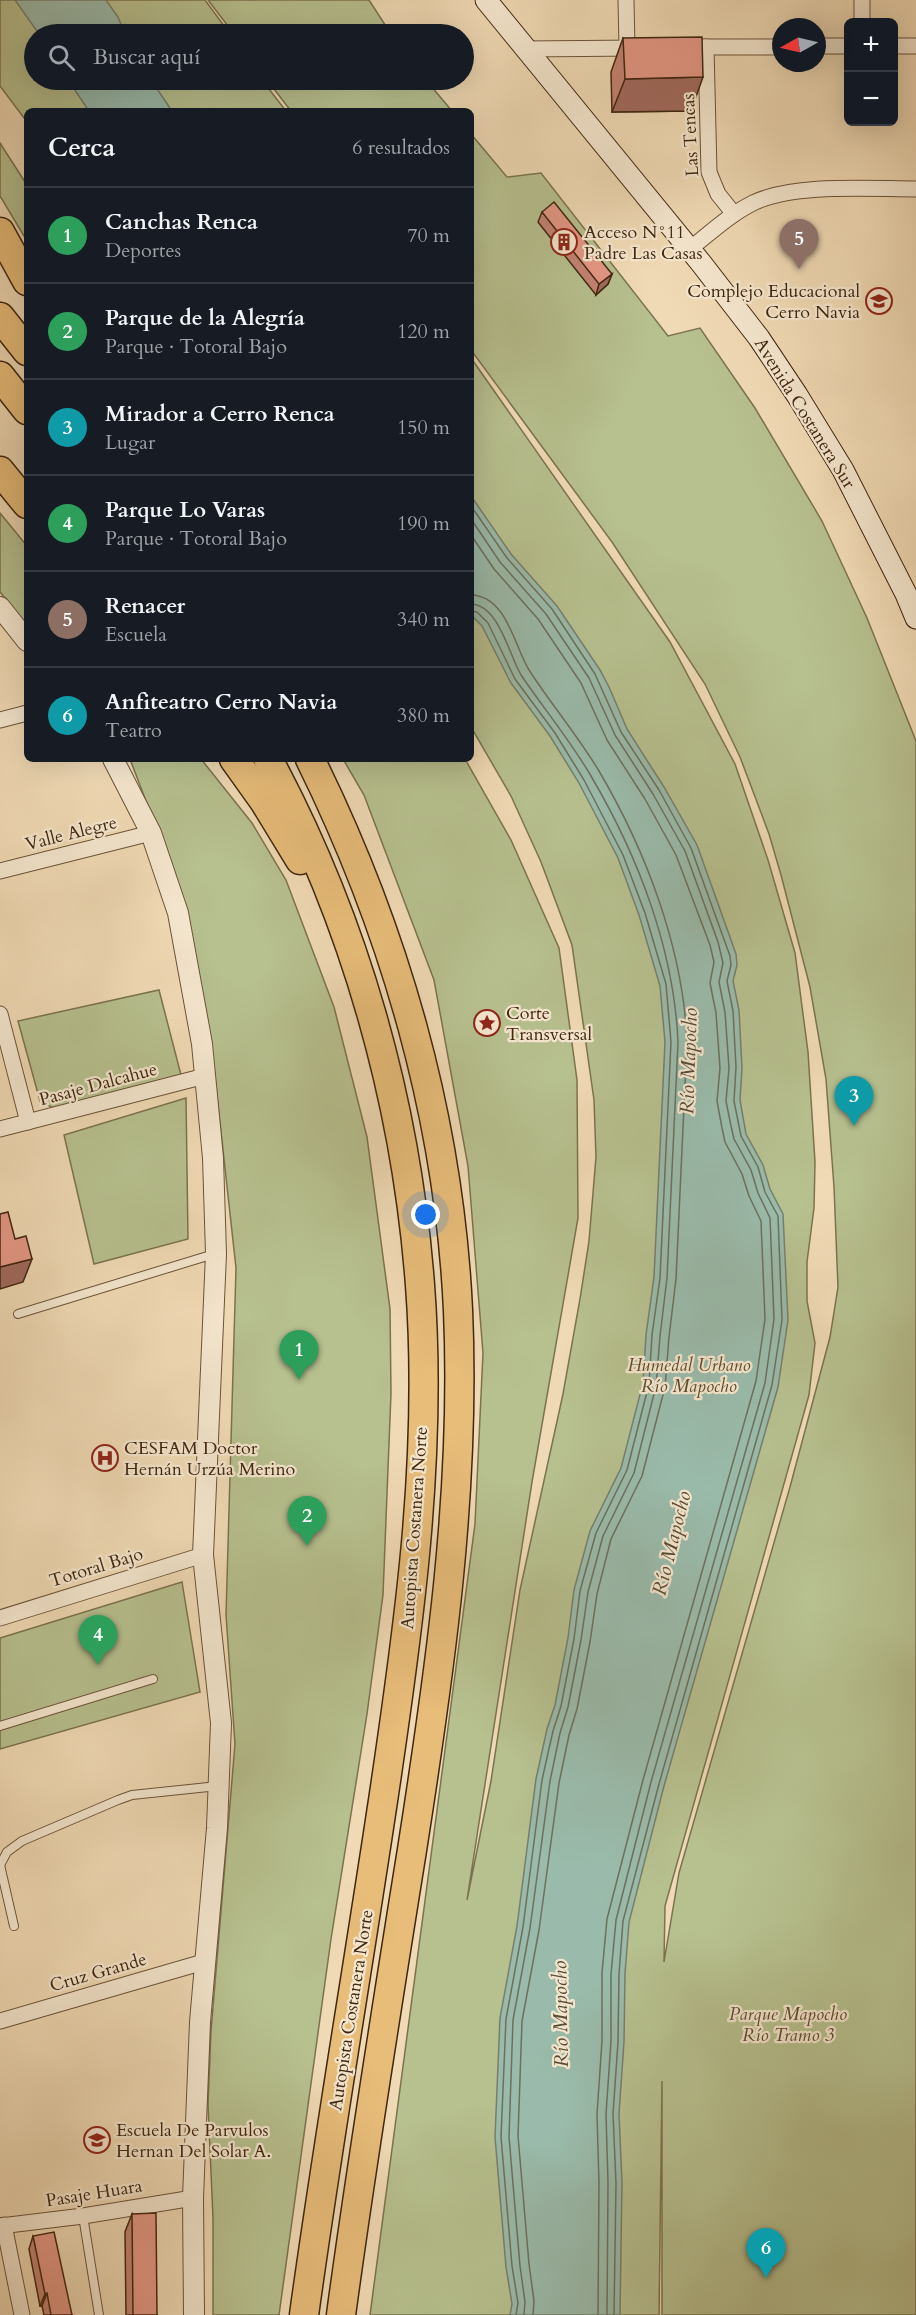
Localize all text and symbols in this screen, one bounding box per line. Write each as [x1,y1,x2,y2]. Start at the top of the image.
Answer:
north arrow [772,18,826,72]
map controls [844,18,898,126]
button: + [844,18,898,72]
search box [24,24,474,90]
icon: search [45,41,78,74]
text: Buscar aquí [93,42,200,72]
button: − [844,72,898,126]
street label: Las Tencas [676,93,705,177]
text: Cerca [48,130,115,165]
text: 6 resultados [352,134,450,161]
text: Canchas Renca [105,207,258,237]
place label: Acceso N°11 Padre Las Casas [584,220,702,266]
pin: 5 [780,220,818,269]
text: 1 [62,222,73,249]
text: 70 m [407,222,450,249]
building icon: Acceso N°11 Padre Las Casas [549,227,579,257]
text: Deportes [105,237,181,264]
place label: Complejo Educacional Cerro Navia [687,279,860,325]
school or university icon: Complejo Educacional Cerro Navia [864,286,894,316]
text: Parque de la Alegría [105,303,305,333]
text: 2 [62,318,73,345]
text: 120 m [397,318,450,345]
text: Parque · Totoral Bajo [105,333,287,360]
street label: Avenida Costanera Sur [748,333,861,494]
text: Mirador a Cerro Renca [105,399,335,429]
text: 3 [62,414,73,441]
text: 150 m [397,414,450,441]
text: Lugar [105,429,155,456]
text: Parque Lo Varas [105,495,265,525]
text: 4 [62,510,73,537]
text: 190 m [397,510,450,537]
text: Parque · Totoral Bajo [105,525,287,552]
text: Renacer [105,591,185,621]
text: 5 [62,606,73,633]
text: 340 m [397,606,450,633]
text: Escuela [105,621,167,648]
text: Anfiteatro Cerro Navia [105,687,337,717]
text: 6 [62,702,73,729]
text: 380 m [397,702,450,729]
text: Teatro [105,717,162,744]
street label: Valle Alegre [23,810,120,857]
place label: Corte Transversal [506,1001,592,1047]
water label: Río Mapocho [673,1007,704,1115]
place icon: Corte Transversal [472,1008,502,1038]
street label: Pasaje Dalcahue [36,1057,160,1112]
pin: 3 [834,1076,874,1126]
your location [411,1200,440,1229]
pin: 1 [280,1330,318,1380]
park label: Humedal Urbano Río Mapocho [627,1353,751,1399]
street label: Autopista Costanera Norte [395,1426,434,1630]
place label: CESFAM Doctor Hernán Urzúa Merino [124,1436,296,1482]
hospital icon: CESFAM Doctor Hernán Urzúa Merino [90,1443,120,1473]
water label: Río Mapocho [645,1488,697,1598]
pin: 2 [288,1496,326,1546]
street label: Totoral Bajo [46,1541,146,1594]
pin: 4 [78,1616,118,1665]
street label: Autopista Costanera Norte [323,1908,380,2112]
street label: Cruz Grande [47,1947,149,1998]
water label: Río Mapocho [546,1960,575,2068]
park label: Parque Mapocho Río Tramo 3 [729,2002,847,2048]
place label: Escuela De Parvulos Hernan Del Solar A. [116,2118,271,2164]
school or university icon: Escuela De Parvulos Hernan Del Solar A. [82,2125,112,2155]
street label: Pasaje Huara [44,2173,144,2213]
pin: 6 [746,2228,786,2278]

